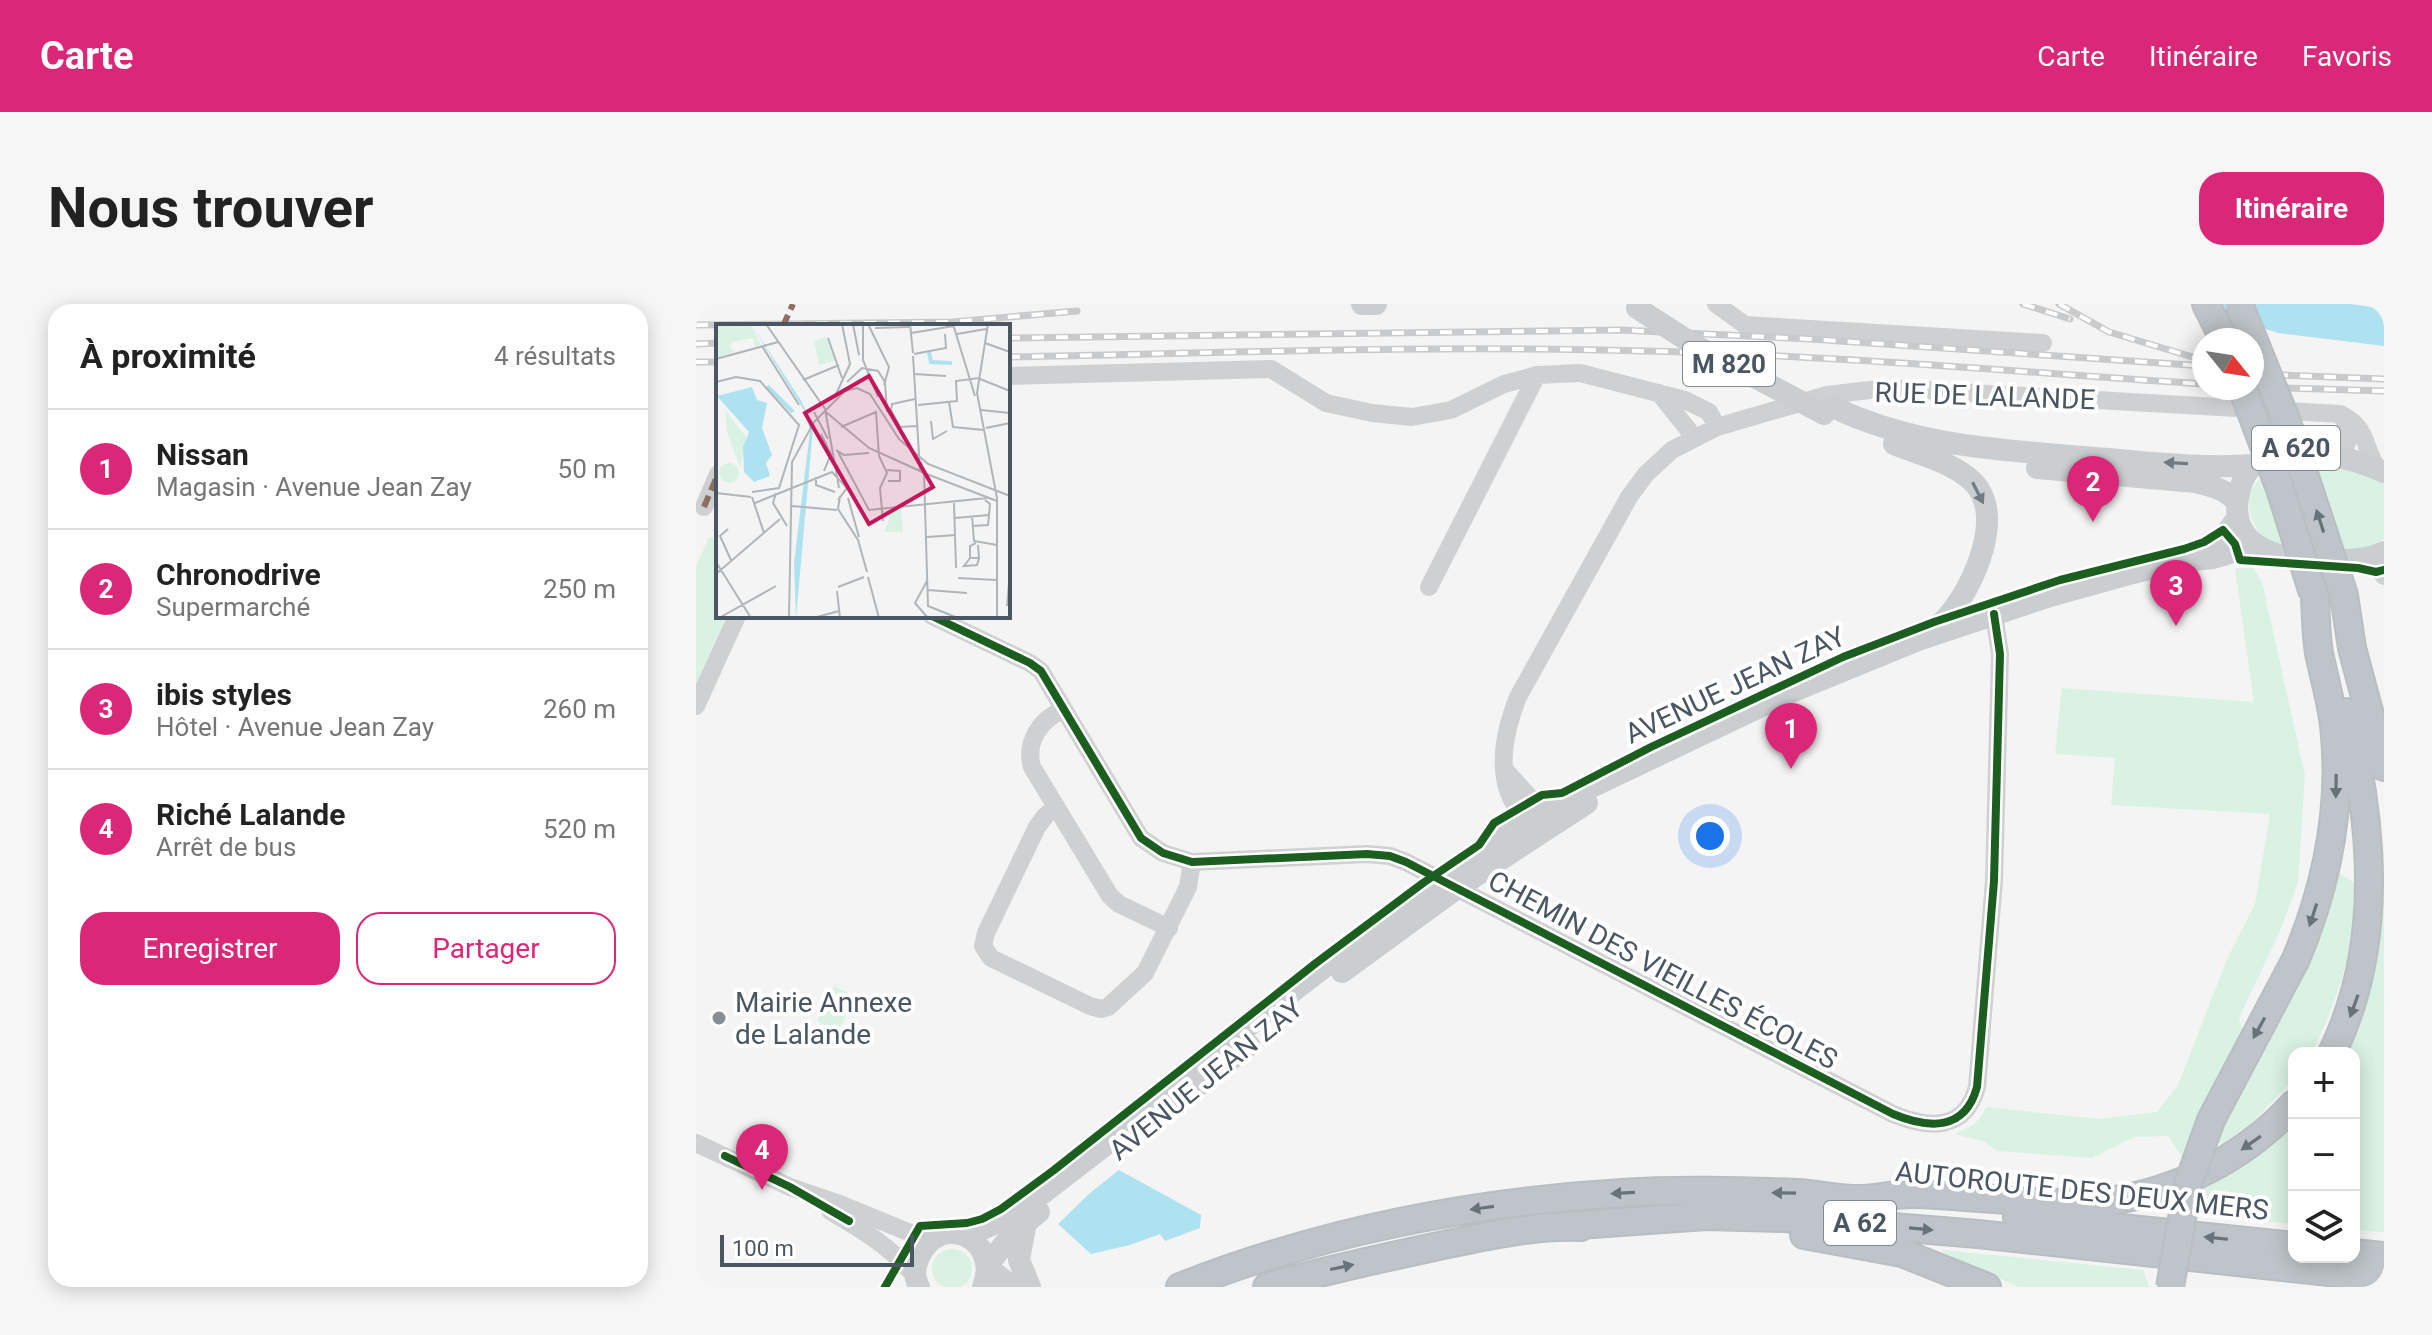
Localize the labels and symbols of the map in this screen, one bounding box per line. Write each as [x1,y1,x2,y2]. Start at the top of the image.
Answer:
inset map [716,324,1010,618]
north arrow [2192,328,2264,400]
road number: M 820 [1683,342,1775,386]
street label: RUE DE LALANDE [1874,376,2096,416]
road number: A 620 [2252,426,2340,470]
pin: 2 [2067,456,2119,522]
one-way arrow [2163,456,2188,469]
one-way arrow [1971,482,1985,505]
one-way arrow [2314,508,2326,532]
pin: 3 [2150,560,2202,626]
street label: AVENUE JEAN ZAY [1620,619,1850,750]
pin: 1 [1765,703,1817,769]
one-way arrow [2330,774,2343,799]
your location [1690,816,1730,856]
street label: CHEMIN DES VIEILLES ÉCOLES [1483,864,1843,1076]
one-way arrow [2306,903,2318,927]
place label: Mairie Annexe de Lalande [735,986,912,1051]
street label: AVENUE JEAN ZAY [1103,991,1309,1167]
one-way arrow [2347,994,2359,1018]
marker: Mairie Annexe de Lalande [710,1009,728,1027]
one-way arrow [2252,1017,2266,1039]
pin: 4 [736,1124,788,1190]
one-way arrow [2240,1135,2261,1150]
street label: AUTOROUTE DES DEUX MERS [1894,1155,2270,1227]
one-way arrow [1610,1187,1635,1200]
one-way arrow [1771,1187,1796,1199]
road number: A 62 [1824,1201,1896,1245]
one-way arrow [1469,1202,1494,1215]
one-way arrow [1909,1223,1934,1236]
scale bar [720,1231,914,1267]
one-way arrow [2204,1232,2229,1245]
one-way arrow [1330,1260,1355,1273]

